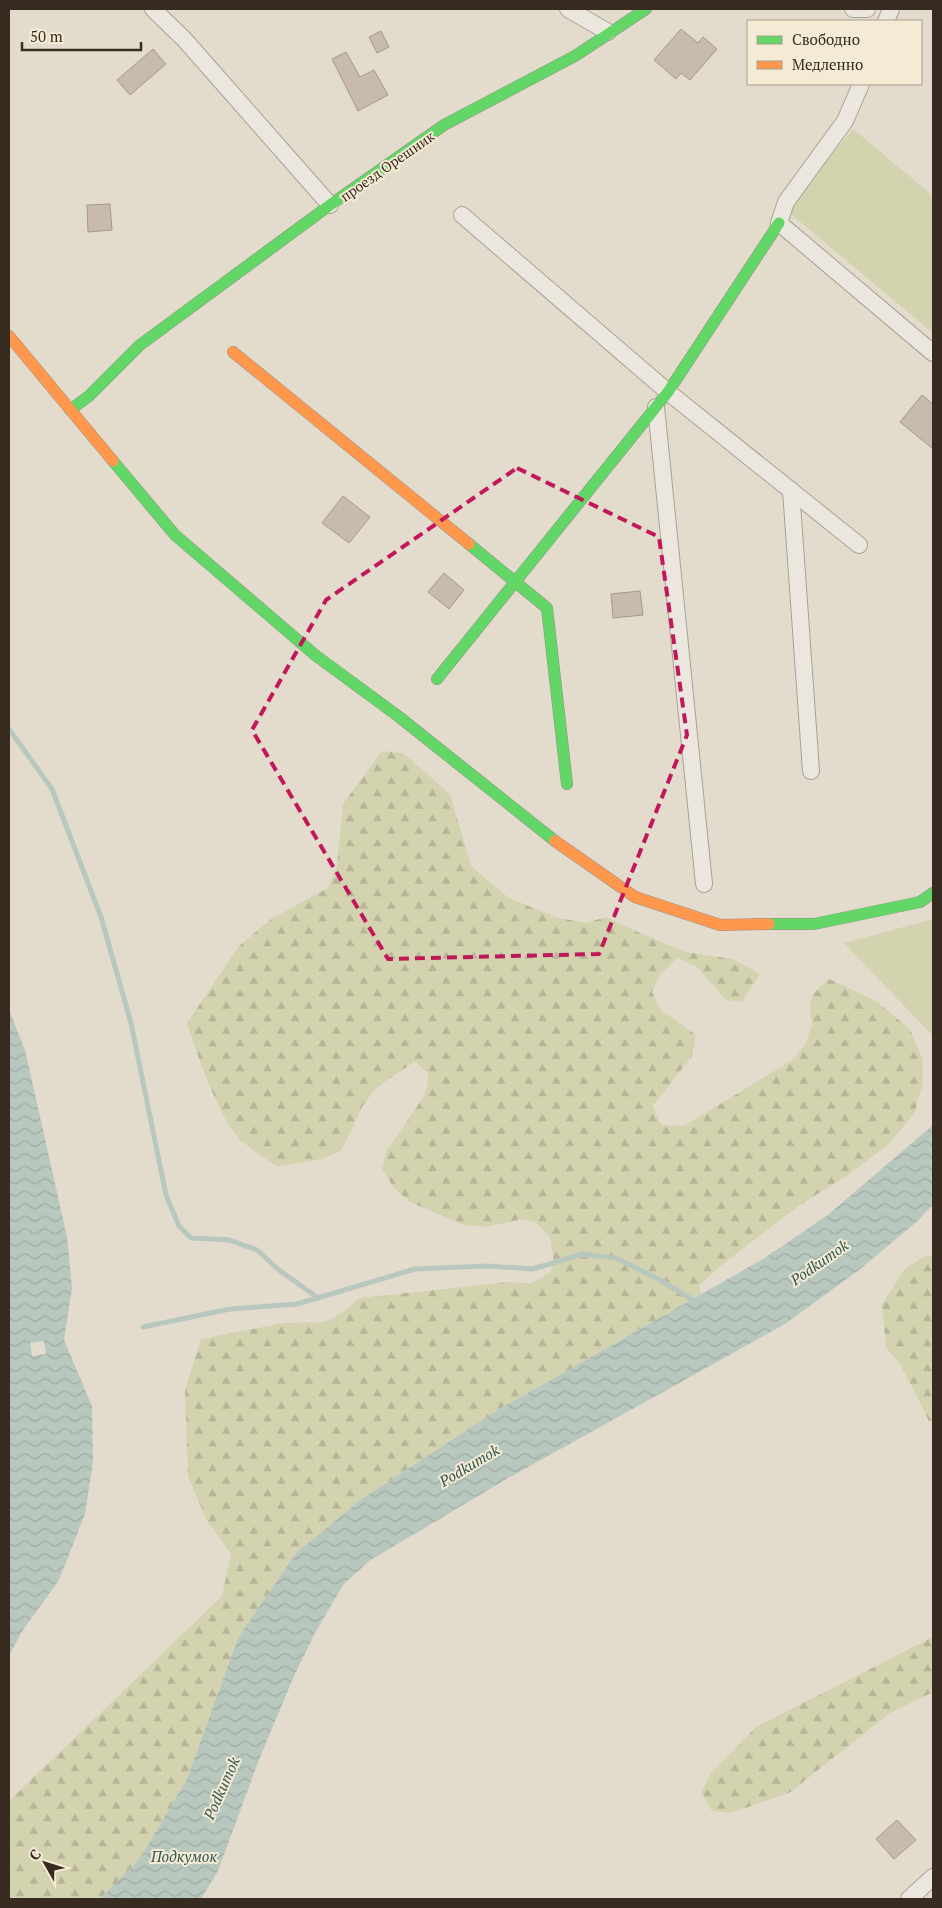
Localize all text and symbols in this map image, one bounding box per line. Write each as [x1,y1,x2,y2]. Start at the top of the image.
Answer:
scale bar [22,20,141,52]
legend [747,20,922,85]
text: 50 m [30,26,63,46]
text: Свободно [792,29,860,49]
text: Медленно [792,54,863,74]
street label: проезд Орешник [336,126,438,206]
water label: Podkumok [785,1234,853,1290]
water label: Podkumok [435,1439,503,1491]
water label: Podkumok [198,1753,244,1823]
north arrow [20,1838,70,1888]
text: С [24,1845,45,1864]
water label: Подкумок [150,1846,217,1866]

